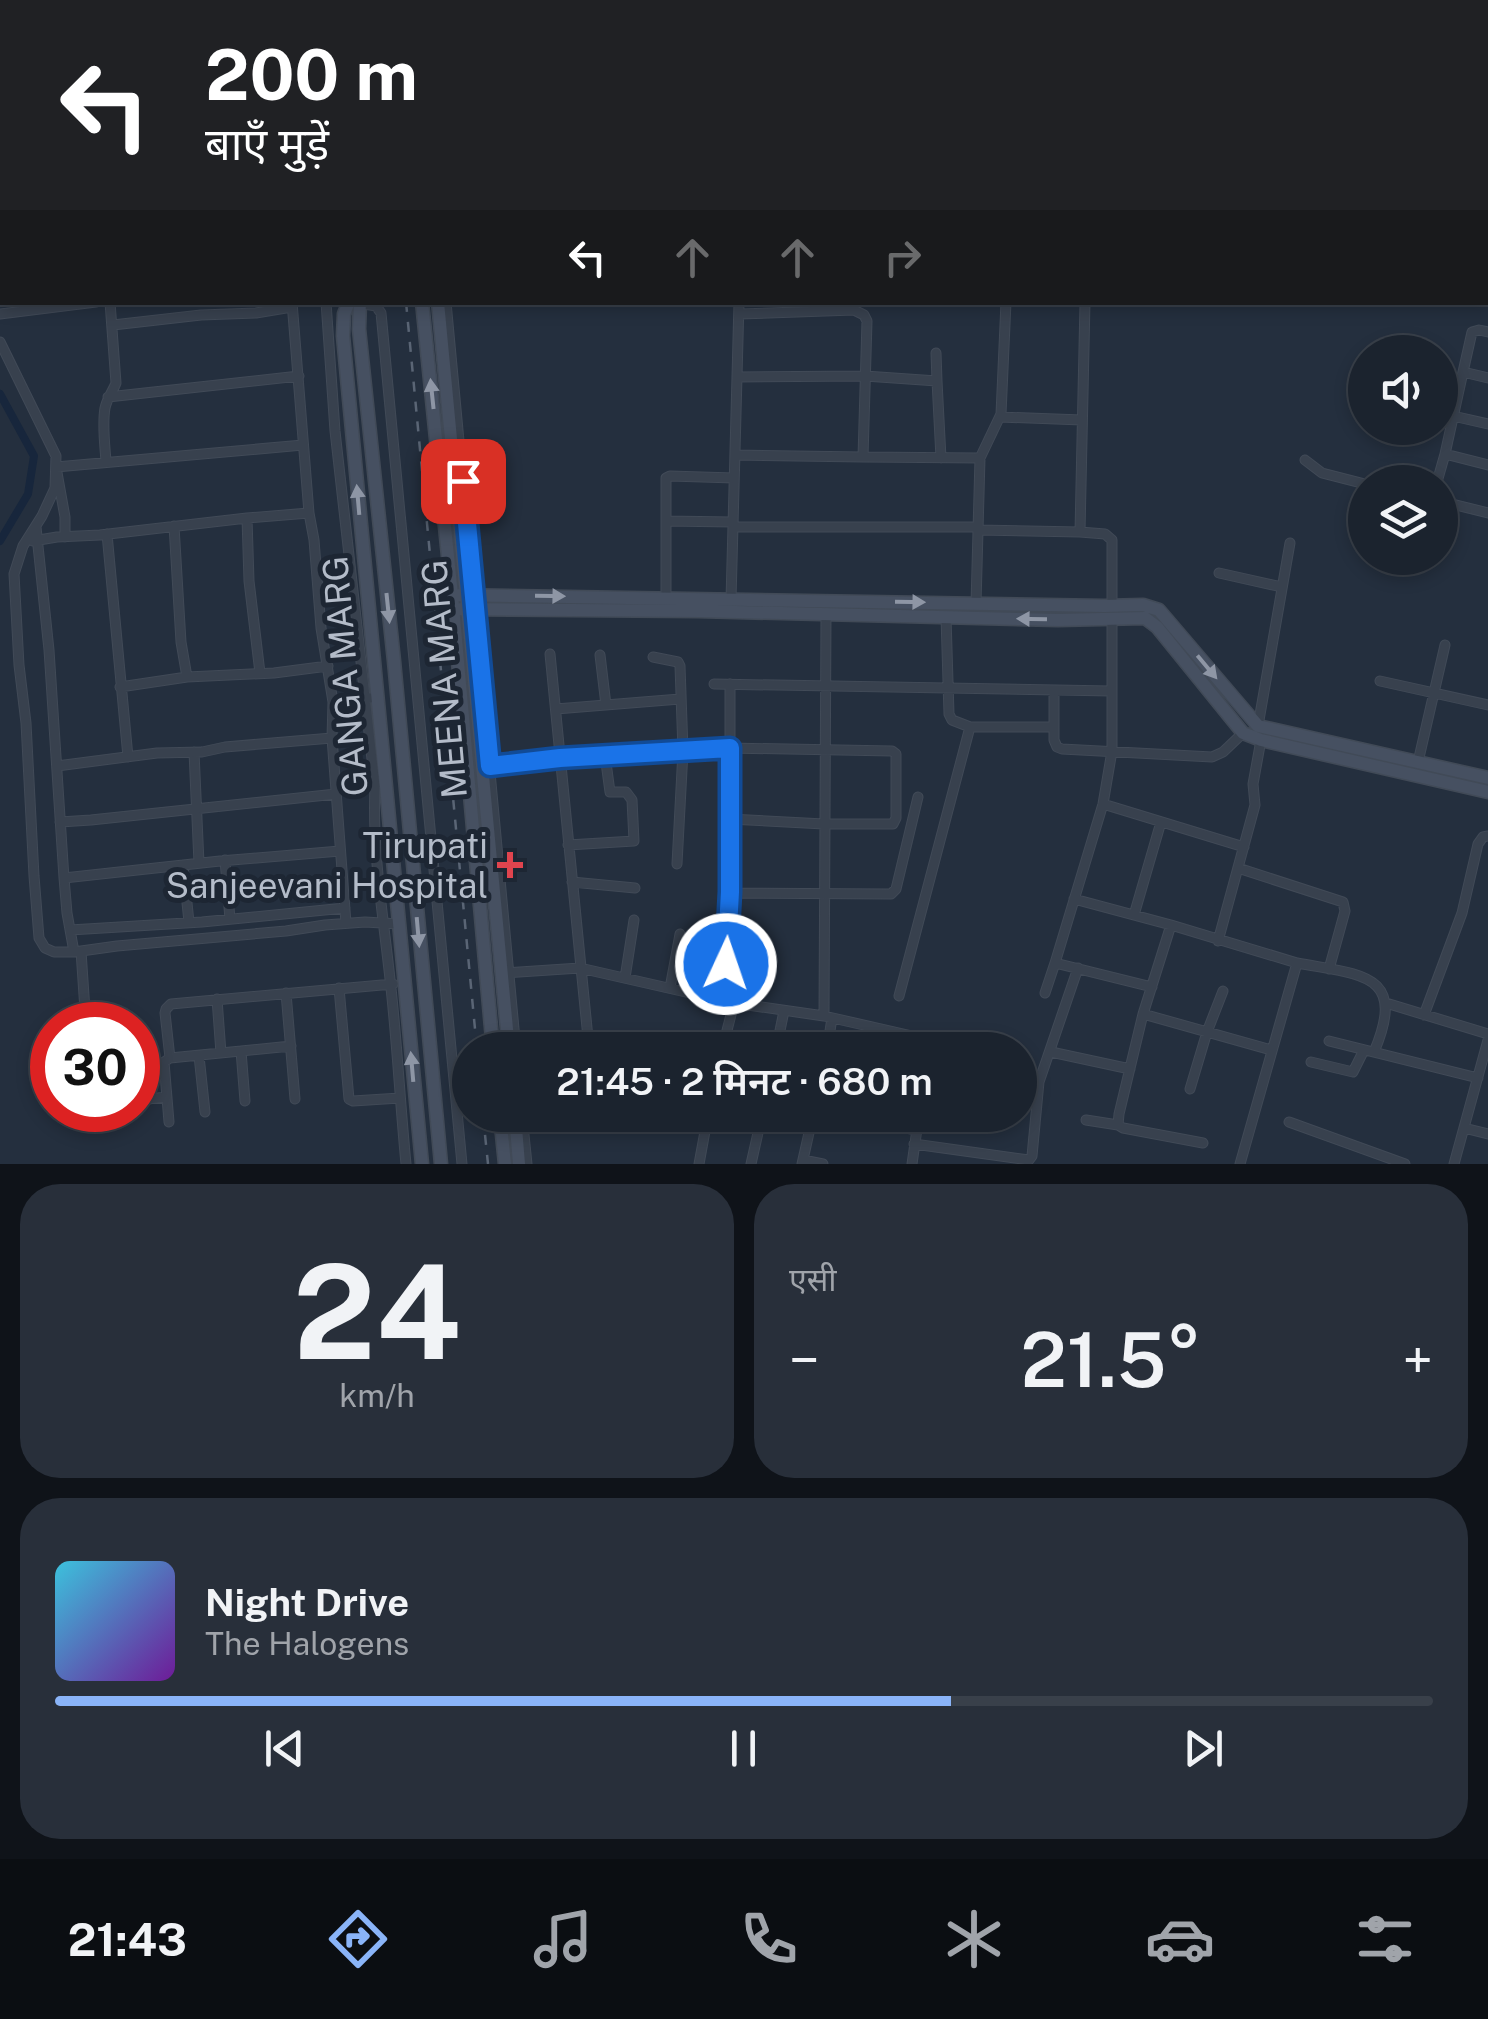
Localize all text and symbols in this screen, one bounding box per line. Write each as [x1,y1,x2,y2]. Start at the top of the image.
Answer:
text: 200 m [205,33,418,116]
icon: left [40,40,170,170]
text: बाएँ मुड़ें [205,117,329,170]
icon: left [560,230,615,285]
icon: ahead [665,230,720,285]
icon: ahead [770,230,825,285]
icon: right [875,230,930,285]
map controls [1348,335,1458,575]
button: sound [1348,335,1458,445]
one-way arrow [423,377,439,409]
pin [421,439,506,524]
icon: arrive [436,454,491,509]
button: layers [1348,465,1458,575]
one-way arrow [350,483,366,515]
street label: GANGA MARG [314,554,376,798]
street label: MEENA MARG [413,558,475,800]
one-way arrow [534,588,566,604]
one-way arrow [381,593,397,625]
one-way arrow [894,594,926,610]
one-way arrow [1015,611,1047,627]
one-way arrow [1196,654,1218,679]
place label: Tirupati Sanjeevani Hospital [166,825,488,906]
marker: Tirupati Sanjeevani Hospital [497,852,523,878]
position arrow [674,912,778,1016]
one-way arrow [411,917,427,948]
speed limit sign: 30 [30,1002,160,1132]
one-way arrow [404,1051,420,1082]
text: 21:45 · 2 मिनट · 680 m [556,1059,933,1104]
text: 24 [293,1236,461,1388]
text: एसी [789,1261,837,1298]
text: 21.5° [1020,1316,1202,1404]
text: − [789,1328,820,1392]
text: + [1402,1328,1433,1392]
text: km/h [339,1377,415,1414]
text: Night Drive [205,1580,409,1625]
text: The Halogens [205,1625,409,1662]
icon: previous [257,1721,312,1776]
icon: pause [716,1721,771,1776]
icon: next [1176,1721,1231,1776]
icon: directions [323,1904,393,1974]
icon: music [528,1904,598,1974]
icon: phone [734,1904,804,1974]
icon: climate [939,1904,1009,1974]
icon: car [1145,1904,1215,1974]
icon: filters [1350,1904,1420,1974]
text: 21:43 [68,1913,187,1966]

